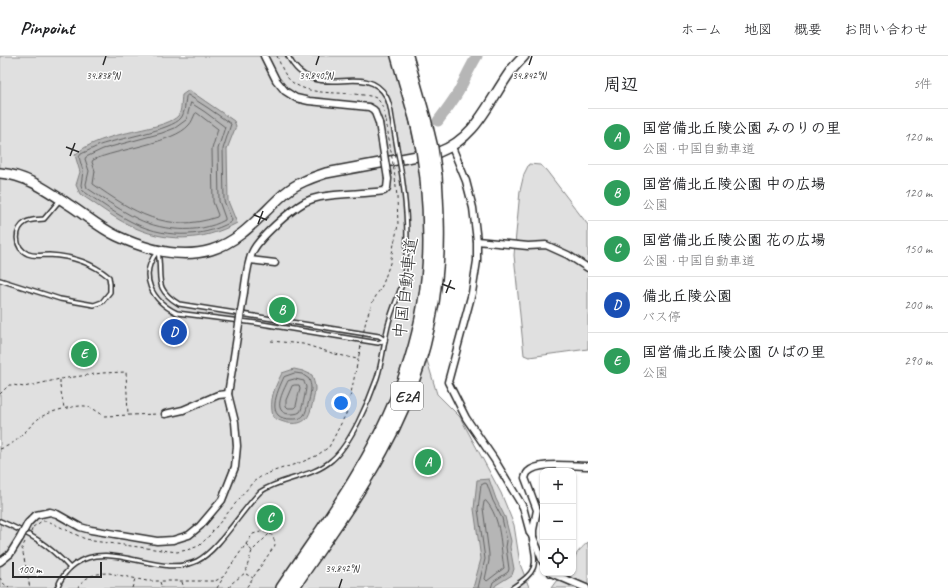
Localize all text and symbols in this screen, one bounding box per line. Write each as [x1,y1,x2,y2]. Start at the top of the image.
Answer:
text: Pinpoint [20,16,74,40]
text: ホーム [681,21,722,38]
text: 地図 [744,21,772,38]
text: 概要 [794,21,822,38]
text: お問い合わせ [844,21,928,38]
text: 34.838°N [86,69,122,82]
text: 34.840°N [299,69,335,82]
text: 34.842°N [512,69,548,82]
text: 周辺 [604,74,638,95]
text: 5件 [913,76,932,92]
text: 国営備北丘陵公園 みのりの里 [642,119,841,138]
text: A [614,129,620,145]
text: 120 m [904,129,932,145]
text: 公園 · 中国自動車道 [642,141,755,157]
text: 国営備北丘陵公園 中の広場 [642,175,826,194]
text: B [614,185,620,201]
text: 120 m [904,185,932,201]
text: 公園 [642,197,668,213]
text: 国営備北丘陵公園 花の広場 [642,231,826,250]
street label: 中国自動車道 [389,236,422,340]
text: C [614,241,620,257]
text: 150 m [904,241,932,257]
text: 公園 · 中国自動車道 [642,253,755,269]
text: 備北丘陵公園 [642,287,732,306]
pin: B [269,295,295,325]
text: D [613,297,621,313]
text: 200 m [904,297,932,313]
text: バス停 [642,309,681,325]
pin: D [161,317,187,347]
pin: E [71,339,97,369]
text: 国営備北丘陵公園 ひばの里 [642,343,825,362]
text: E [614,353,620,369]
text: 290 m [904,353,932,369]
text: 公園 [642,365,668,381]
road number: E2A [391,382,423,410]
your location [331,393,351,413]
pin: A [415,447,441,477]
map controls [540,468,576,576]
button: + [540,468,576,504]
pin: C [257,503,283,533]
button: − [540,504,576,540]
button: locate [540,540,576,576]
scale bar [12,560,102,579]
text: 100 m [18,562,42,576]
text: 34.842°N [325,562,361,575]

